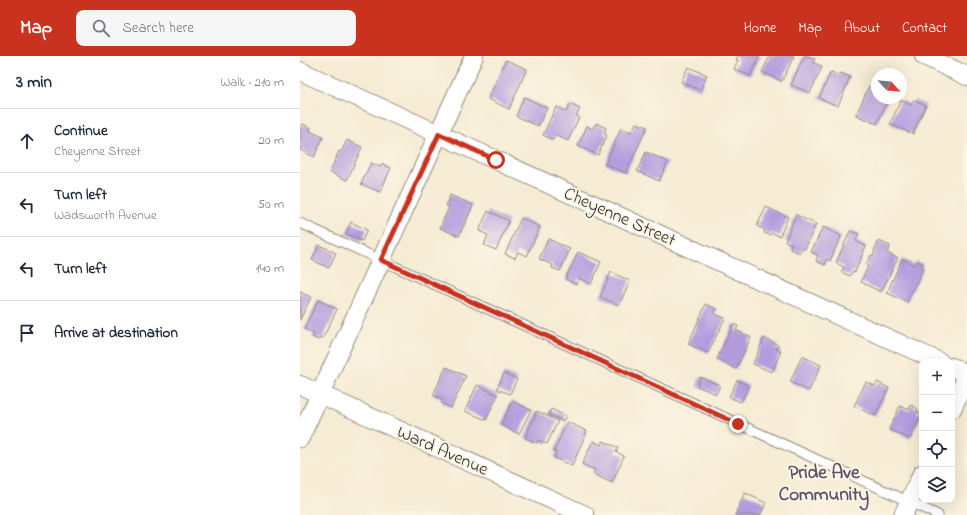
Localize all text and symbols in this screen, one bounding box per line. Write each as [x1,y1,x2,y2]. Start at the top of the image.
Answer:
search box [76,10,356,46]
text: Map [20,15,52,42]
icon: search [90,17,112,39]
text: Search here [122,17,194,39]
text: Home [744,18,776,39]
text: Map [798,18,822,39]
text: About [844,18,880,39]
text: Contact [902,18,947,39]
north arrow [871,68,907,104]
text: 3 min [16,70,52,95]
text: Walk · 210 m [220,73,284,92]
text: Continue [54,120,108,142]
icon: ahead [16,130,38,152]
text: 20 m [259,131,284,150]
text: Cheyenne Street [54,142,141,161]
route start [487,151,505,169]
street label: Cheyenne Street [559,181,679,254]
text: Turn left [54,184,107,206]
icon: left [16,194,38,216]
text: 50 m [258,195,284,214]
text: Wadsworth Avenue [54,206,157,225]
icon: left [16,258,38,280]
text: Turn left [54,258,107,280]
text: 140 m [256,259,284,278]
icon: arrive [16,322,38,344]
text: Arrive at destination [54,322,178,344]
map controls [919,359,955,503]
button: + [919,359,955,395]
button: − [919,395,955,431]
route end [729,415,747,433]
street label: Ward Avenue [392,420,493,484]
button: locate [919,431,955,467]
district label: Pride Ave Community [779,460,870,511]
button: layers [919,467,955,503]

